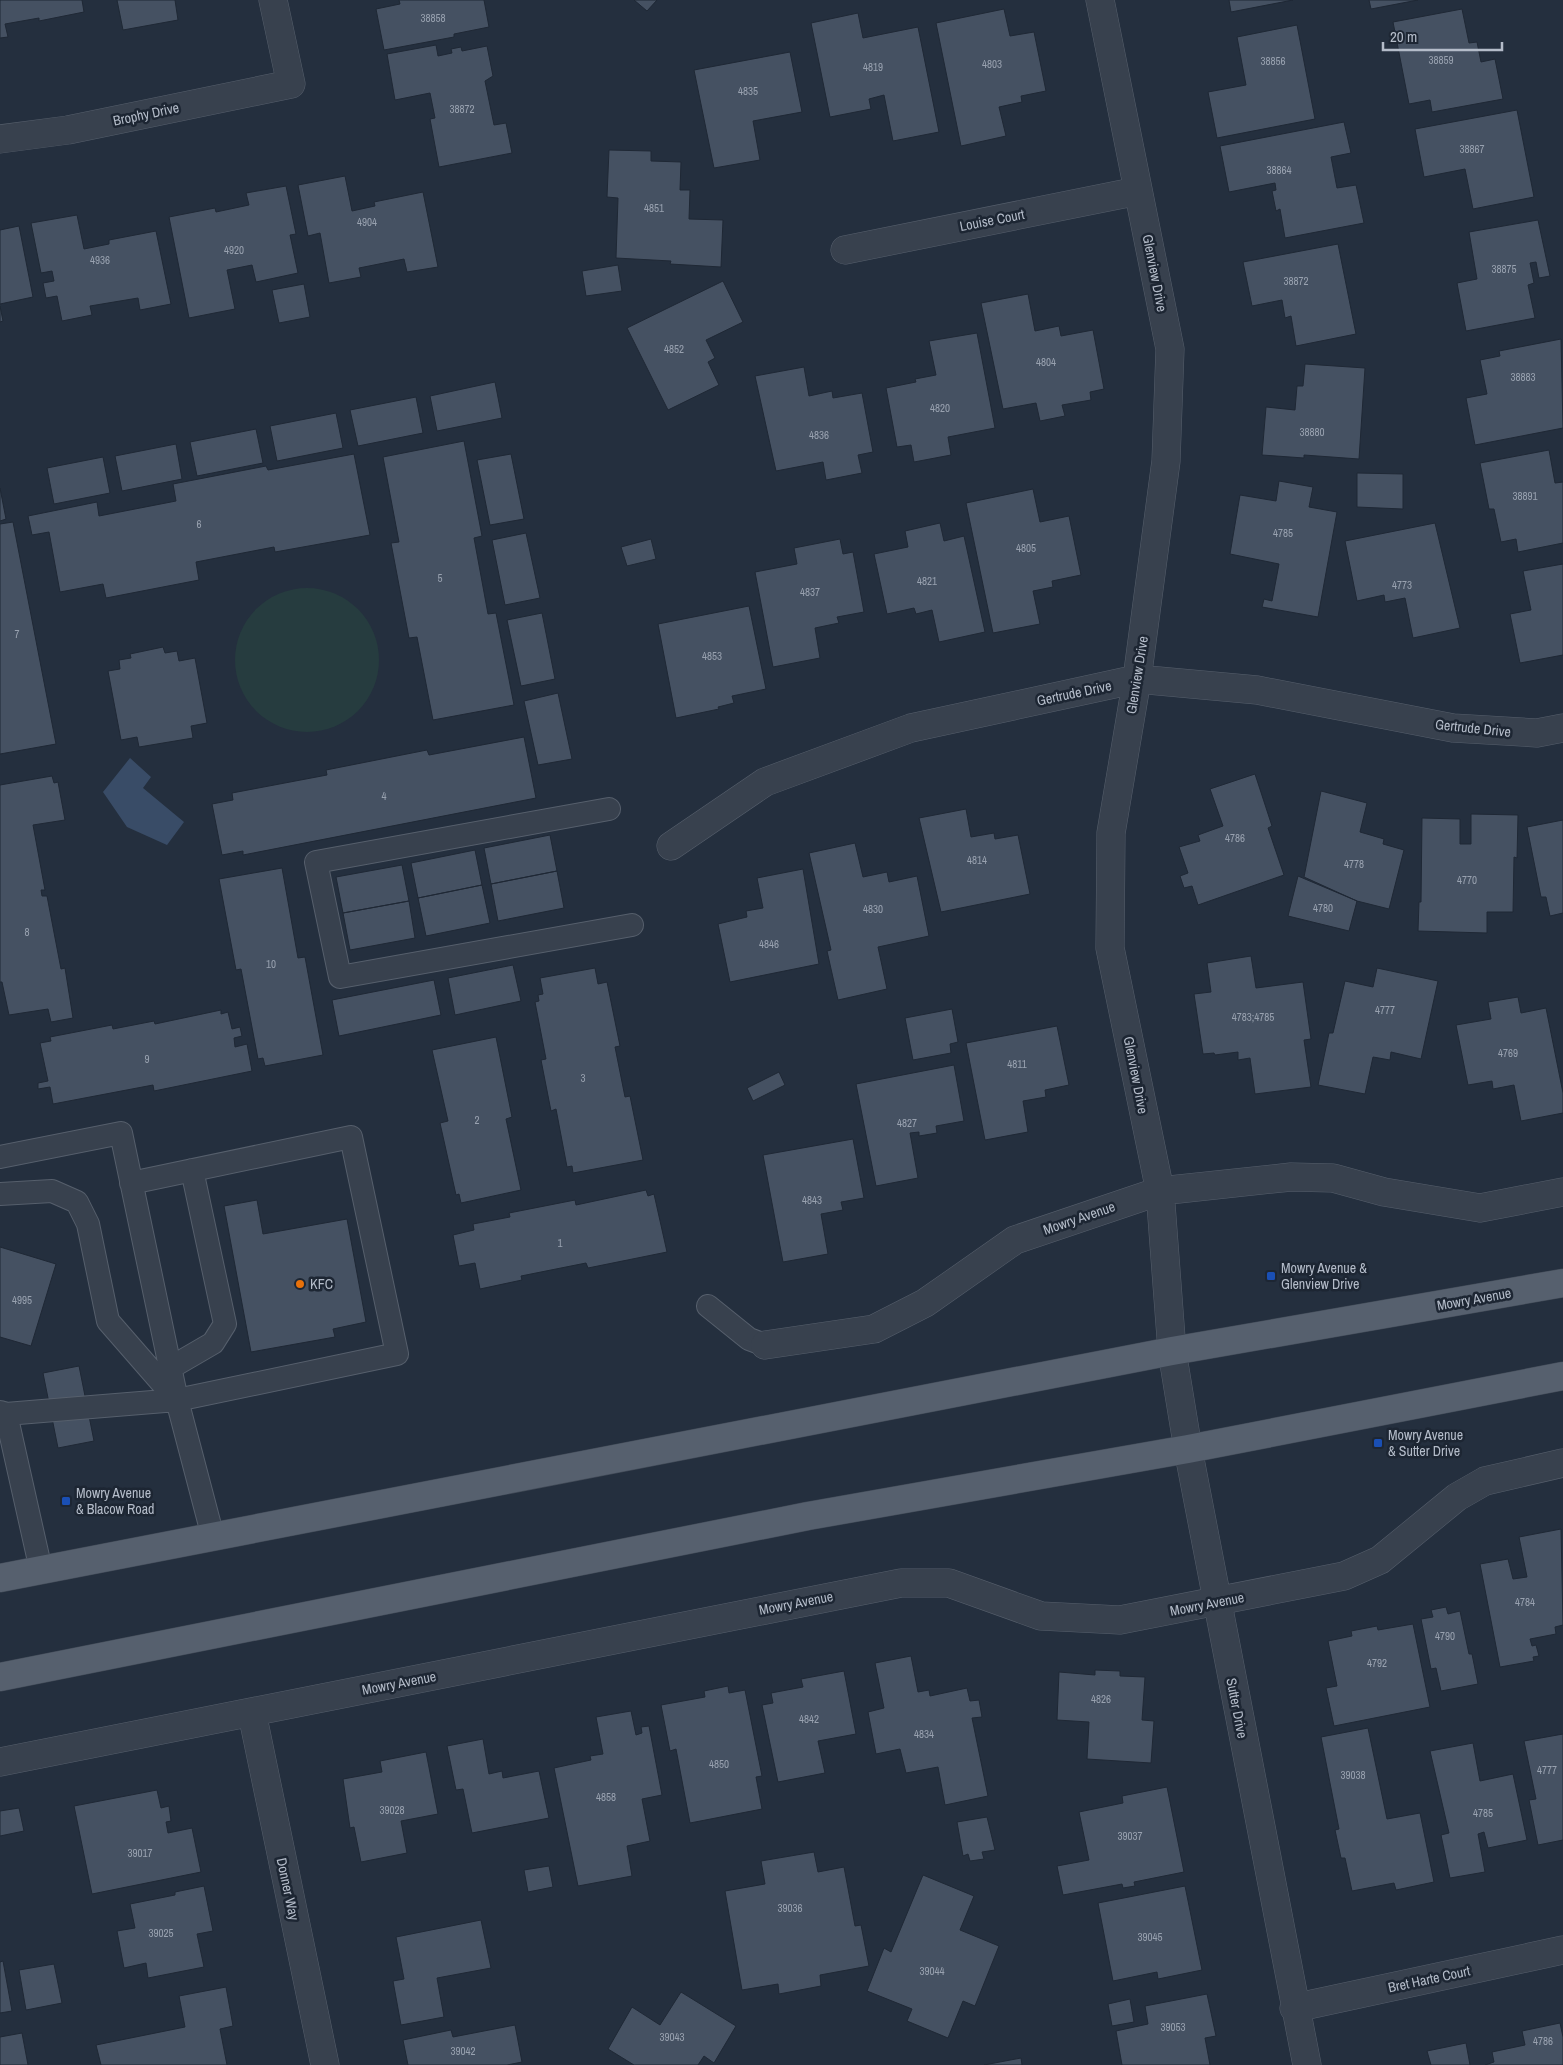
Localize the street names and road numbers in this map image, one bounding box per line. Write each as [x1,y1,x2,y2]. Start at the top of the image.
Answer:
street label: Brophy Drive [111,98,181,130]
street label: Louise Court [958,205,1026,235]
street label: Glenview Drive [1139,233,1171,313]
street label: Glenview Drive [1122,635,1152,715]
street label: Gertrude Drive [1035,676,1113,710]
street label: Gertrude Drive [1434,715,1512,741]
street label: Glenview Drive [1120,1035,1152,1115]
street label: Mowry Avenue [1041,1197,1117,1239]
street label: Mowry Avenue [1435,1284,1513,1314]
street label: Mowry Avenue [757,1587,835,1619]
street label: Mowry Avenue [1168,1588,1246,1620]
street label: Mowry Avenue [360,1667,438,1699]
street label: Sutter Drive [1222,1676,1252,1740]
street label: Donner Way [273,1856,303,1922]
street label: Bret Harte Court [1386,1962,1472,1996]

